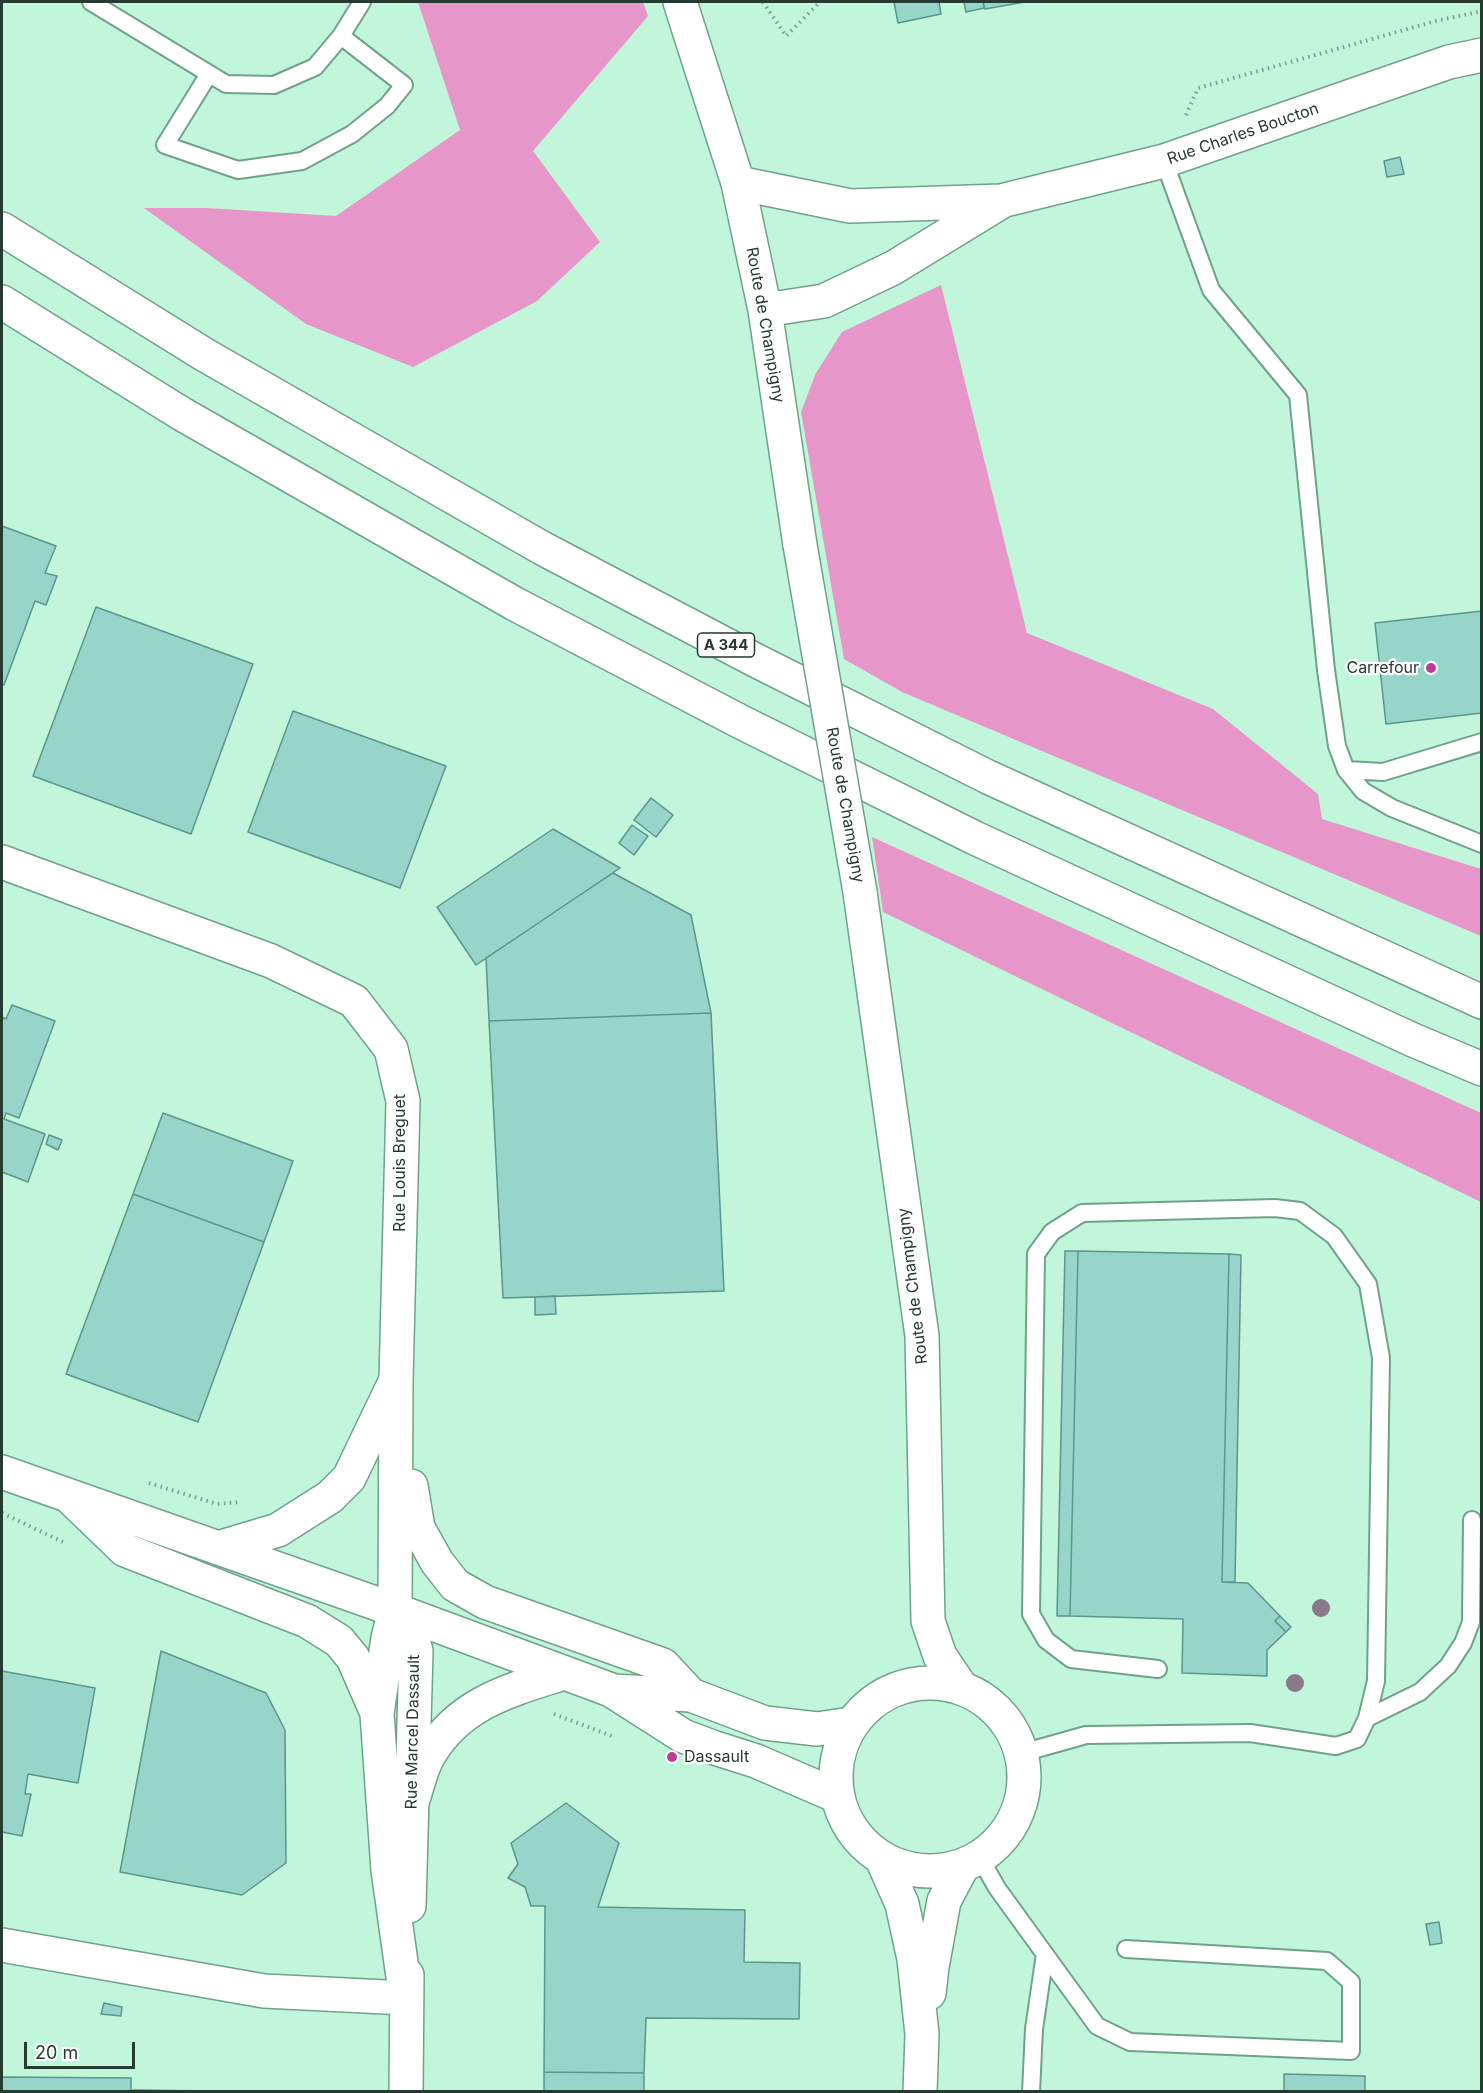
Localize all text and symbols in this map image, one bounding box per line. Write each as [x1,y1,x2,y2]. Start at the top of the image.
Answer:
street label: Rue Charles Boucton [1165,99,1321,169]
street label: Route de Champigny [742,246,788,404]
road number: A 344 [698,633,754,657]
place label: Carrefour [1346,658,1419,678]
marker: Carrefour [1424,661,1438,675]
street label: Route de Champigny [822,726,868,884]
street label: Rue Louis Breguet [390,1094,410,1232]
street label: Route de Champigny [894,1207,932,1365]
street label: Rue Marcel Dassault [402,1654,424,1810]
place label: Dassault [684,1747,749,1767]
marker: Dassault [665,1750,679,1764]
scale bar [27,2030,138,2068]
text: 20 m [35,2042,78,2063]

